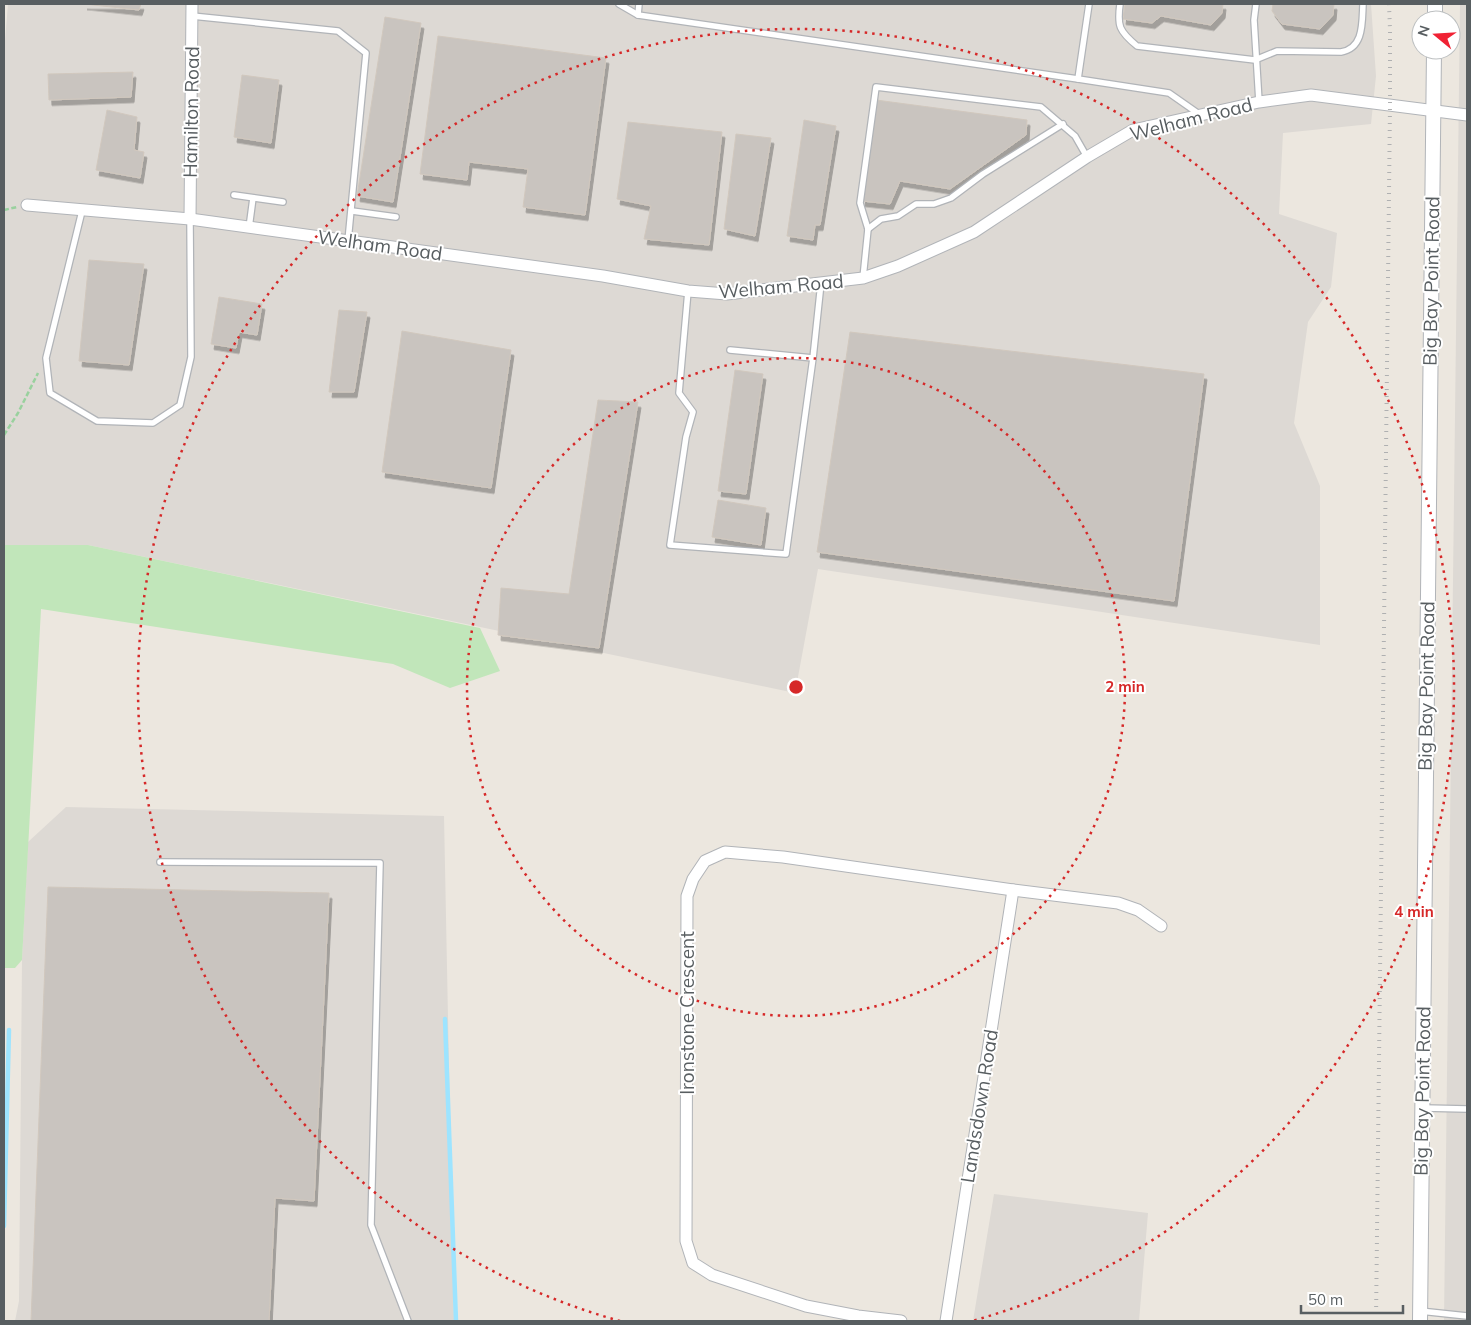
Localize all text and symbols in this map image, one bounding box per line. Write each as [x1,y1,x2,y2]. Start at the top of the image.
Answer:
north arrow [1411,10,1461,60]
text: N [1413,23,1434,39]
street label: Hamilton Road [178,46,204,178]
street label: Welham Road [1127,92,1255,146]
street label: Big Bay Point Road [1418,196,1444,366]
street label: Welham Road [316,224,444,266]
street label: Welham Road [717,269,845,303]
street label: Big Bay Point Road [1413,601,1439,771]
text: 2 min [1105,677,1145,696]
centre of rings [787,678,805,696]
text: 4 min [1394,902,1434,921]
street label: Ironstone Crescent [675,931,699,1095]
street label: Big Bay Point Road [1409,1006,1435,1176]
street label: Landsdown Road [955,1028,1003,1184]
scale bar [1301,1282,1404,1314]
text: 50 m [1308,1290,1343,1309]

